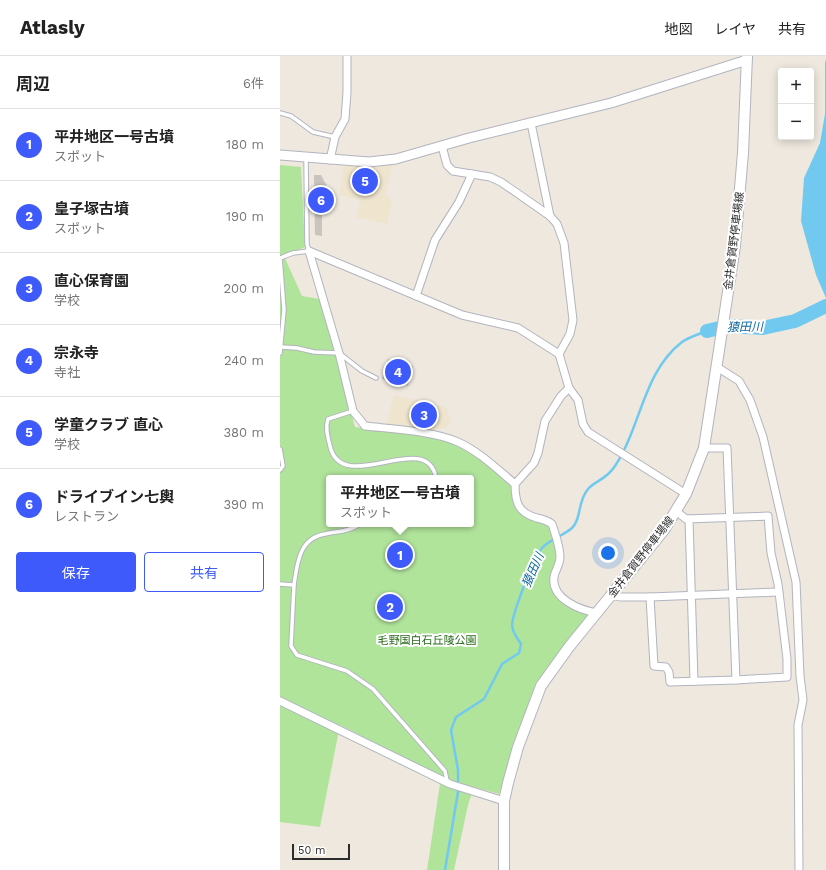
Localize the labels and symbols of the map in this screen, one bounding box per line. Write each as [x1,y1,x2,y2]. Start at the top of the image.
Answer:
pin: 5 [352,166,378,196]
pin: 6 [308,185,334,215]
street label: 金井倉賀野停車場線 [722,191,746,291]
water label: 猿田川 [727,320,765,334]
pin: 4 [385,357,411,387]
pin: 3 [411,400,437,430]
street label: 金井倉賀野停車場線 [605,514,677,600]
pin: 1 [387,540,413,570]
your location [598,543,618,563]
water label: 猿田川 [519,549,548,589]
pin: 2 [377,592,403,622]
park label: 毛野国白石丘陵公園 [378,634,477,647]
scale bar [292,842,350,861]

